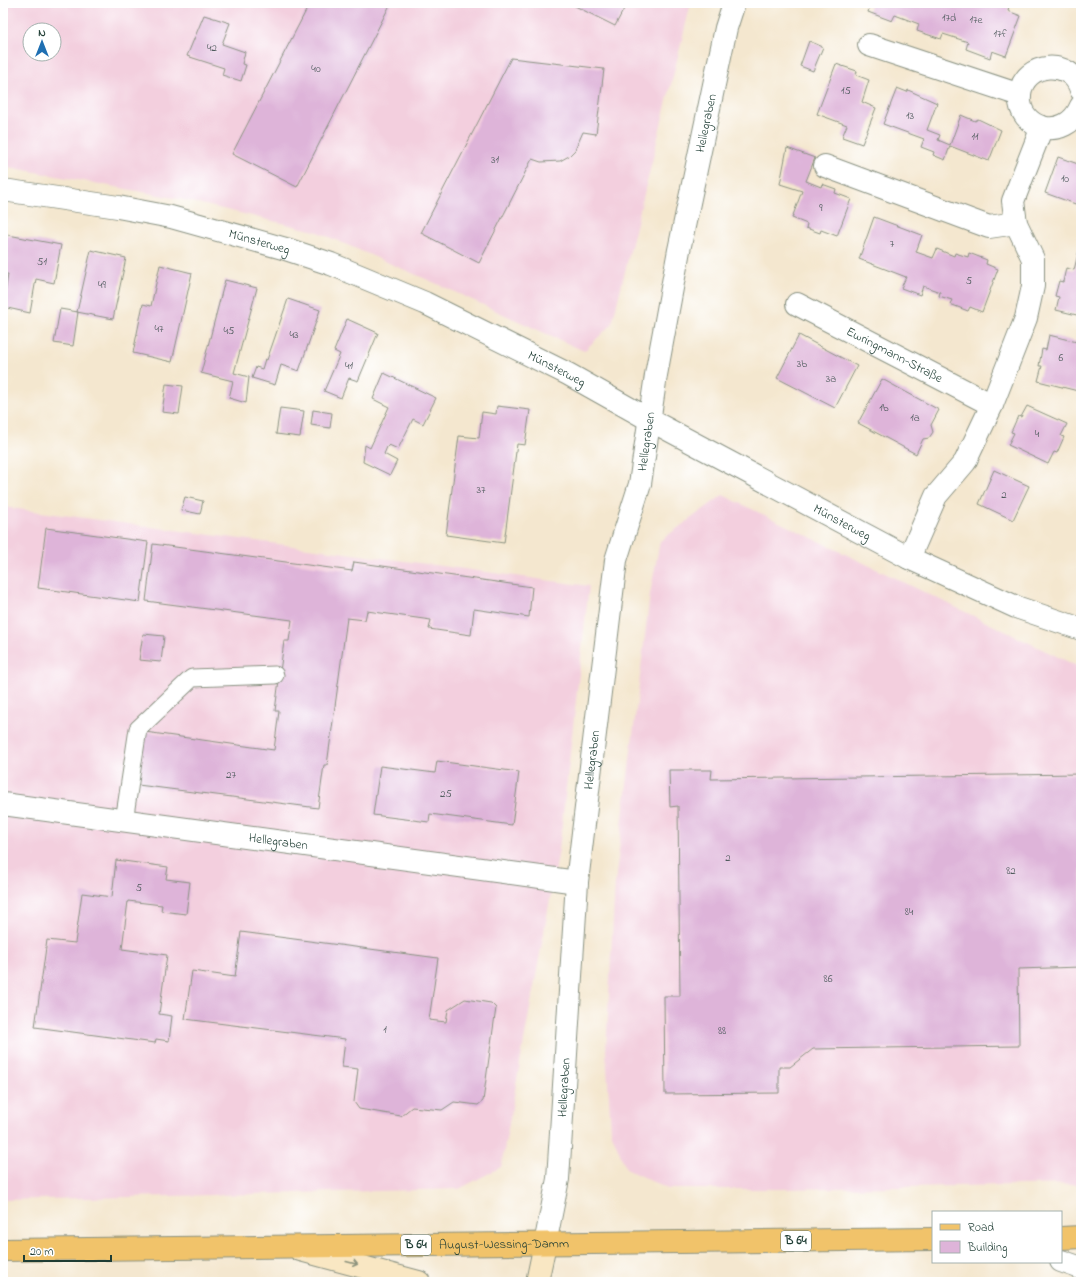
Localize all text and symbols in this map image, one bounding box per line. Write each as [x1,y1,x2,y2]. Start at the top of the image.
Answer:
house number: 17d [942,10,956,26]
house number: 17e [970,12,983,28]
north arrow [22,22,62,62]
text: N [38,25,46,41]
house number: 17f [993,26,1007,42]
house number: 42 [207,40,218,56]
house number: 40 [311,61,321,77]
house number: 15 [841,83,851,99]
street label: Hellegraben [690,92,721,154]
house number: 13 [906,108,914,124]
house number: 11 [972,129,979,145]
house number: 31 [491,152,500,168]
house number: 10 [1061,171,1069,187]
house number: 9 [819,200,823,216]
street label: Münsterweg [227,224,293,260]
house number: 7 [890,236,895,252]
house number: 51 [37,254,47,270]
house number: 5 [966,273,972,289]
house number: 49 [98,277,107,293]
house number: 47 [154,321,164,337]
street label: Ewringmann-Straße [843,322,946,388]
house number: 45 [224,323,234,339]
house number: 43 [289,327,299,343]
street label: Münsterweg [525,346,589,393]
house number: 6 [1059,350,1064,366]
house number: 3b [797,356,807,372]
house number: 41 [345,358,354,374]
house number: 3a [826,371,836,387]
house number: 1b [879,400,889,416]
house number: 1a [910,410,920,426]
street label: Hellegraben [633,411,660,472]
house number: 4 [1035,426,1040,442]
house number: 37 [476,482,486,498]
house number: 2 [1001,487,1007,503]
street label: Münsterweg [810,499,874,546]
street label: Hellegraben [579,729,605,791]
house number: 27 [226,767,236,783]
house number: 25 [440,786,452,802]
street label: Hellegraben [248,828,309,855]
house number: 2 [725,850,731,866]
house number: 82 [1006,863,1016,879]
house number: 5 [136,880,142,896]
house number: 84 [905,904,914,920]
house number: 86 [824,971,833,987]
house number: 1 [383,1022,387,1038]
house number: 88 [718,1023,726,1039]
street label: Hellegraben [552,1057,575,1118]
legend [932,1211,1062,1263]
text: Road [968,1219,994,1237]
road number: B 64 [781,1231,811,1251]
street label: August-Wessing-Damm [439,1234,569,1255]
road number: B 64 [401,1235,431,1255]
scale bar [24,1237,111,1263]
text: Building [967,1239,1007,1258]
text: 20 m [30,1243,53,1261]
one-way arrow [345,1260,358,1268]

